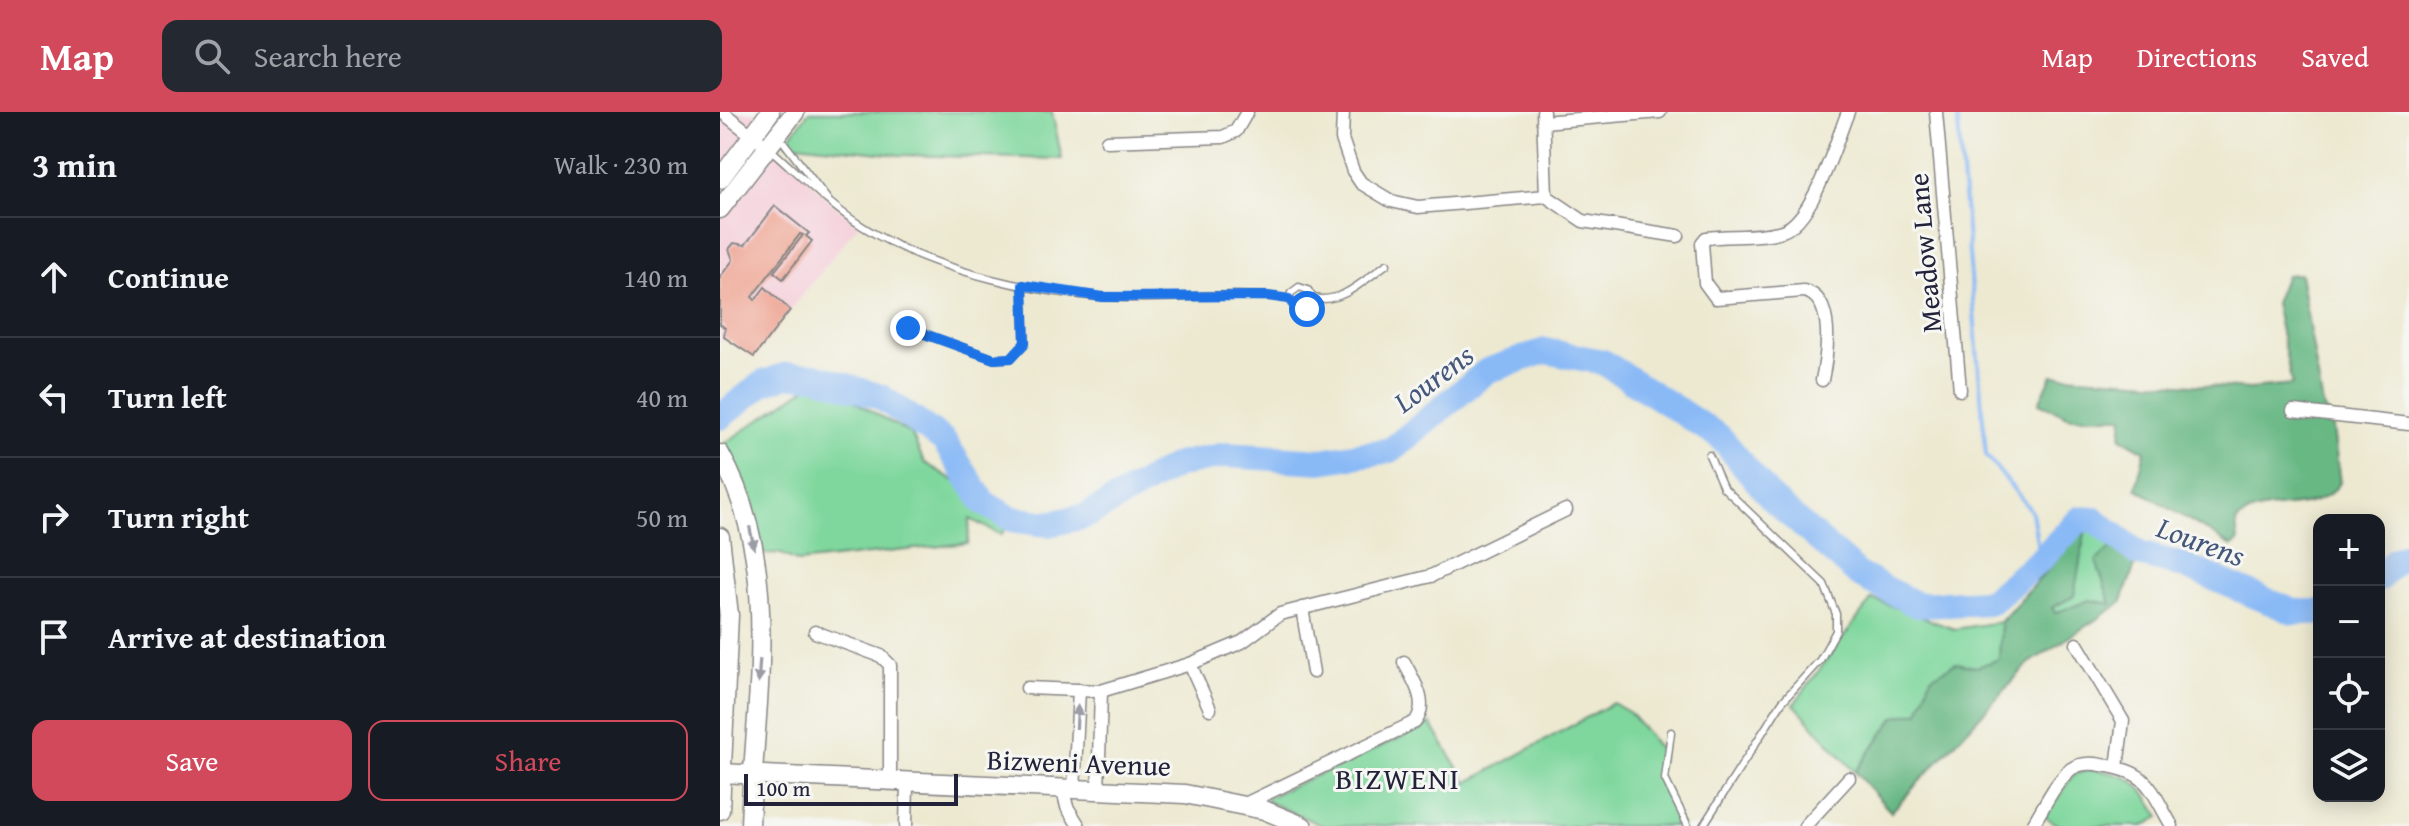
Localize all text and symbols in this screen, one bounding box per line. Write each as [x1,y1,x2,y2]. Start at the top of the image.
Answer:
search box [162,20,722,92]
text: Map [40,28,114,84]
icon: search [190,34,234,78]
text: Search here [254,34,402,78]
text: Map [2041,36,2093,77]
text: Directions [2137,36,2257,77]
text: Saved [2301,36,2369,77]
text: 3 min [32,140,117,189]
text: Walk · 230 m [554,145,688,184]
street label: Meadow Lane [1897,172,1951,334]
icon: ahead [32,255,76,299]
text: Continue [108,255,229,299]
text: 140 m [623,258,688,297]
route start [1289,291,1325,327]
route end [890,310,926,346]
water label: Lourens [1383,333,1483,423]
icon: left [32,375,76,419]
text: Turn left [108,375,227,419]
text: 40 m [636,378,688,417]
icon: right [32,495,76,539]
text: Turn right [108,495,249,539]
text: 50 m [636,498,688,537]
water label: Lourens [2150,505,2251,577]
map controls [2313,514,2385,802]
button: + [2313,514,2385,586]
one-way arrow [746,526,759,551]
button: − [2313,586,2385,658]
icon: arrive [32,615,76,659]
text: Arrive at destination [108,615,386,659]
button: locate [2313,658,2385,730]
one-way arrow [752,659,765,684]
one-way arrow [1071,704,1084,729]
button: Save [32,720,352,801]
button: Share [368,720,688,801]
button: layers [2313,730,2385,802]
street label: Bizweni Avenue [986,738,1172,786]
district label: BIZWENI [1335,756,1461,800]
scale bar [744,770,958,806]
text: 100 m [756,772,811,804]

